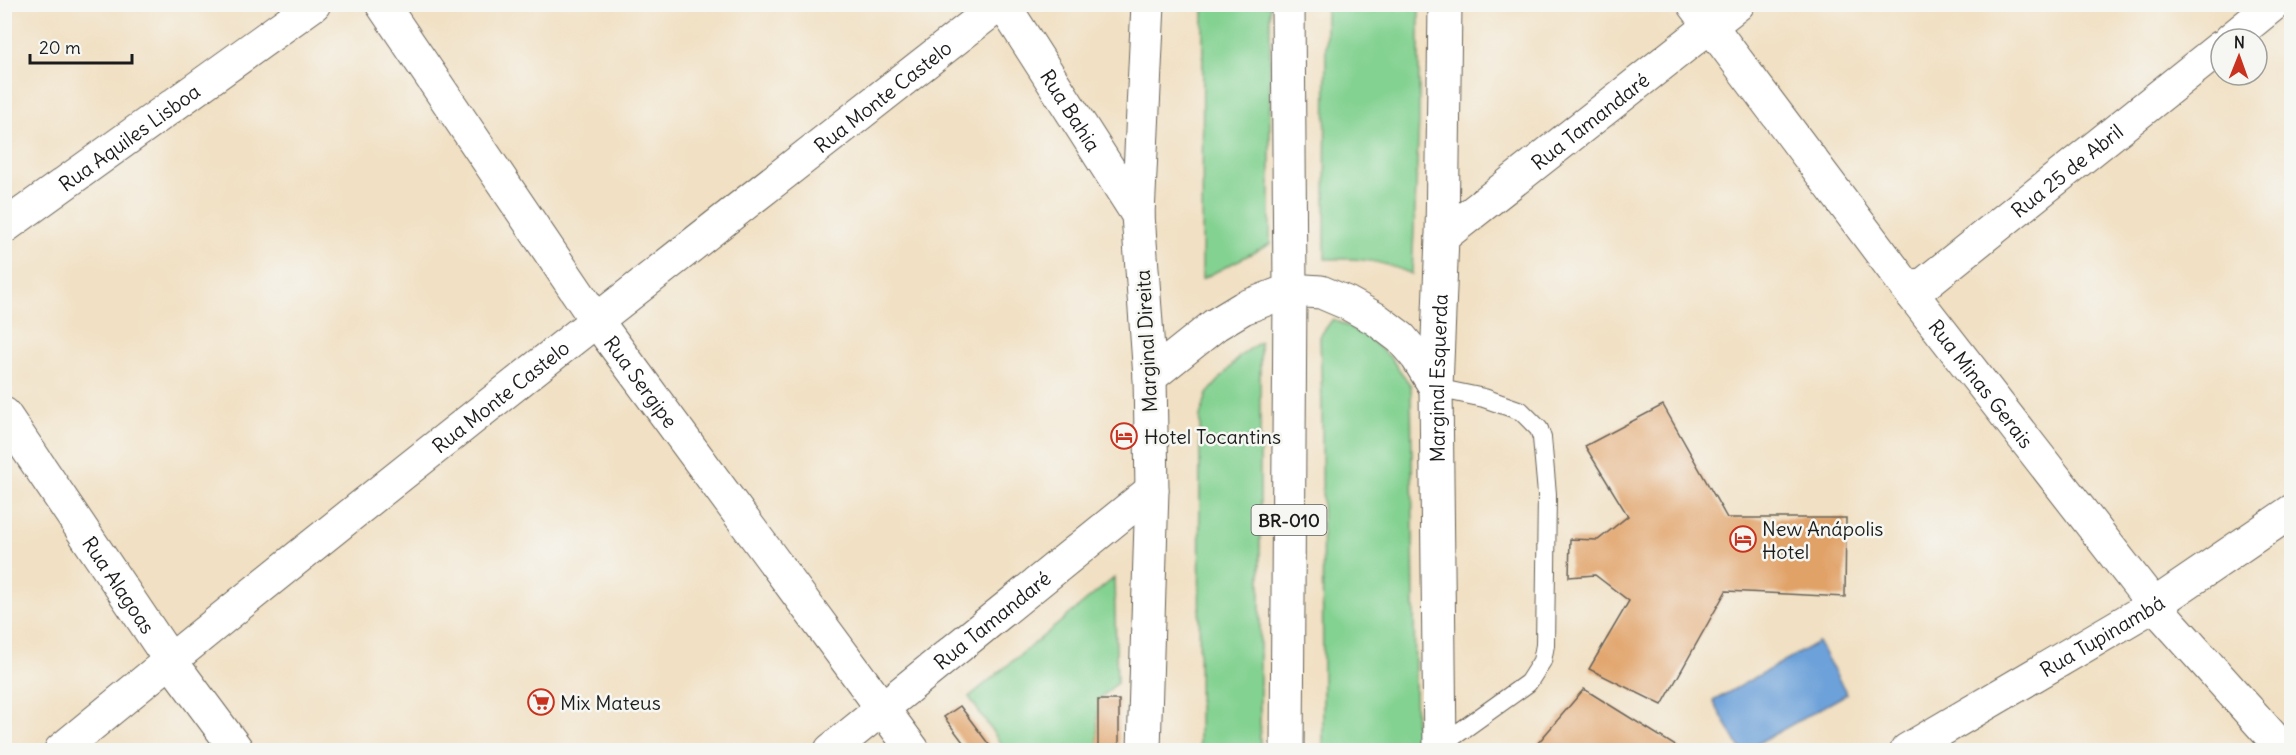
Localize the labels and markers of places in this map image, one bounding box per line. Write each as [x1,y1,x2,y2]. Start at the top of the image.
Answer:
hotel icon: Hotel Tocantins [1109,421,1139,451]
place label: Hotel Tocantins [1144,424,1281,449]
place label: New Anápolis Hotel [1762,516,1883,564]
hotel icon: New Anápolis Hotel [1728,524,1758,554]
supermarket icon: Mix Mateus [526,687,556,717]
place label: Mix Mateus [560,690,661,715]

